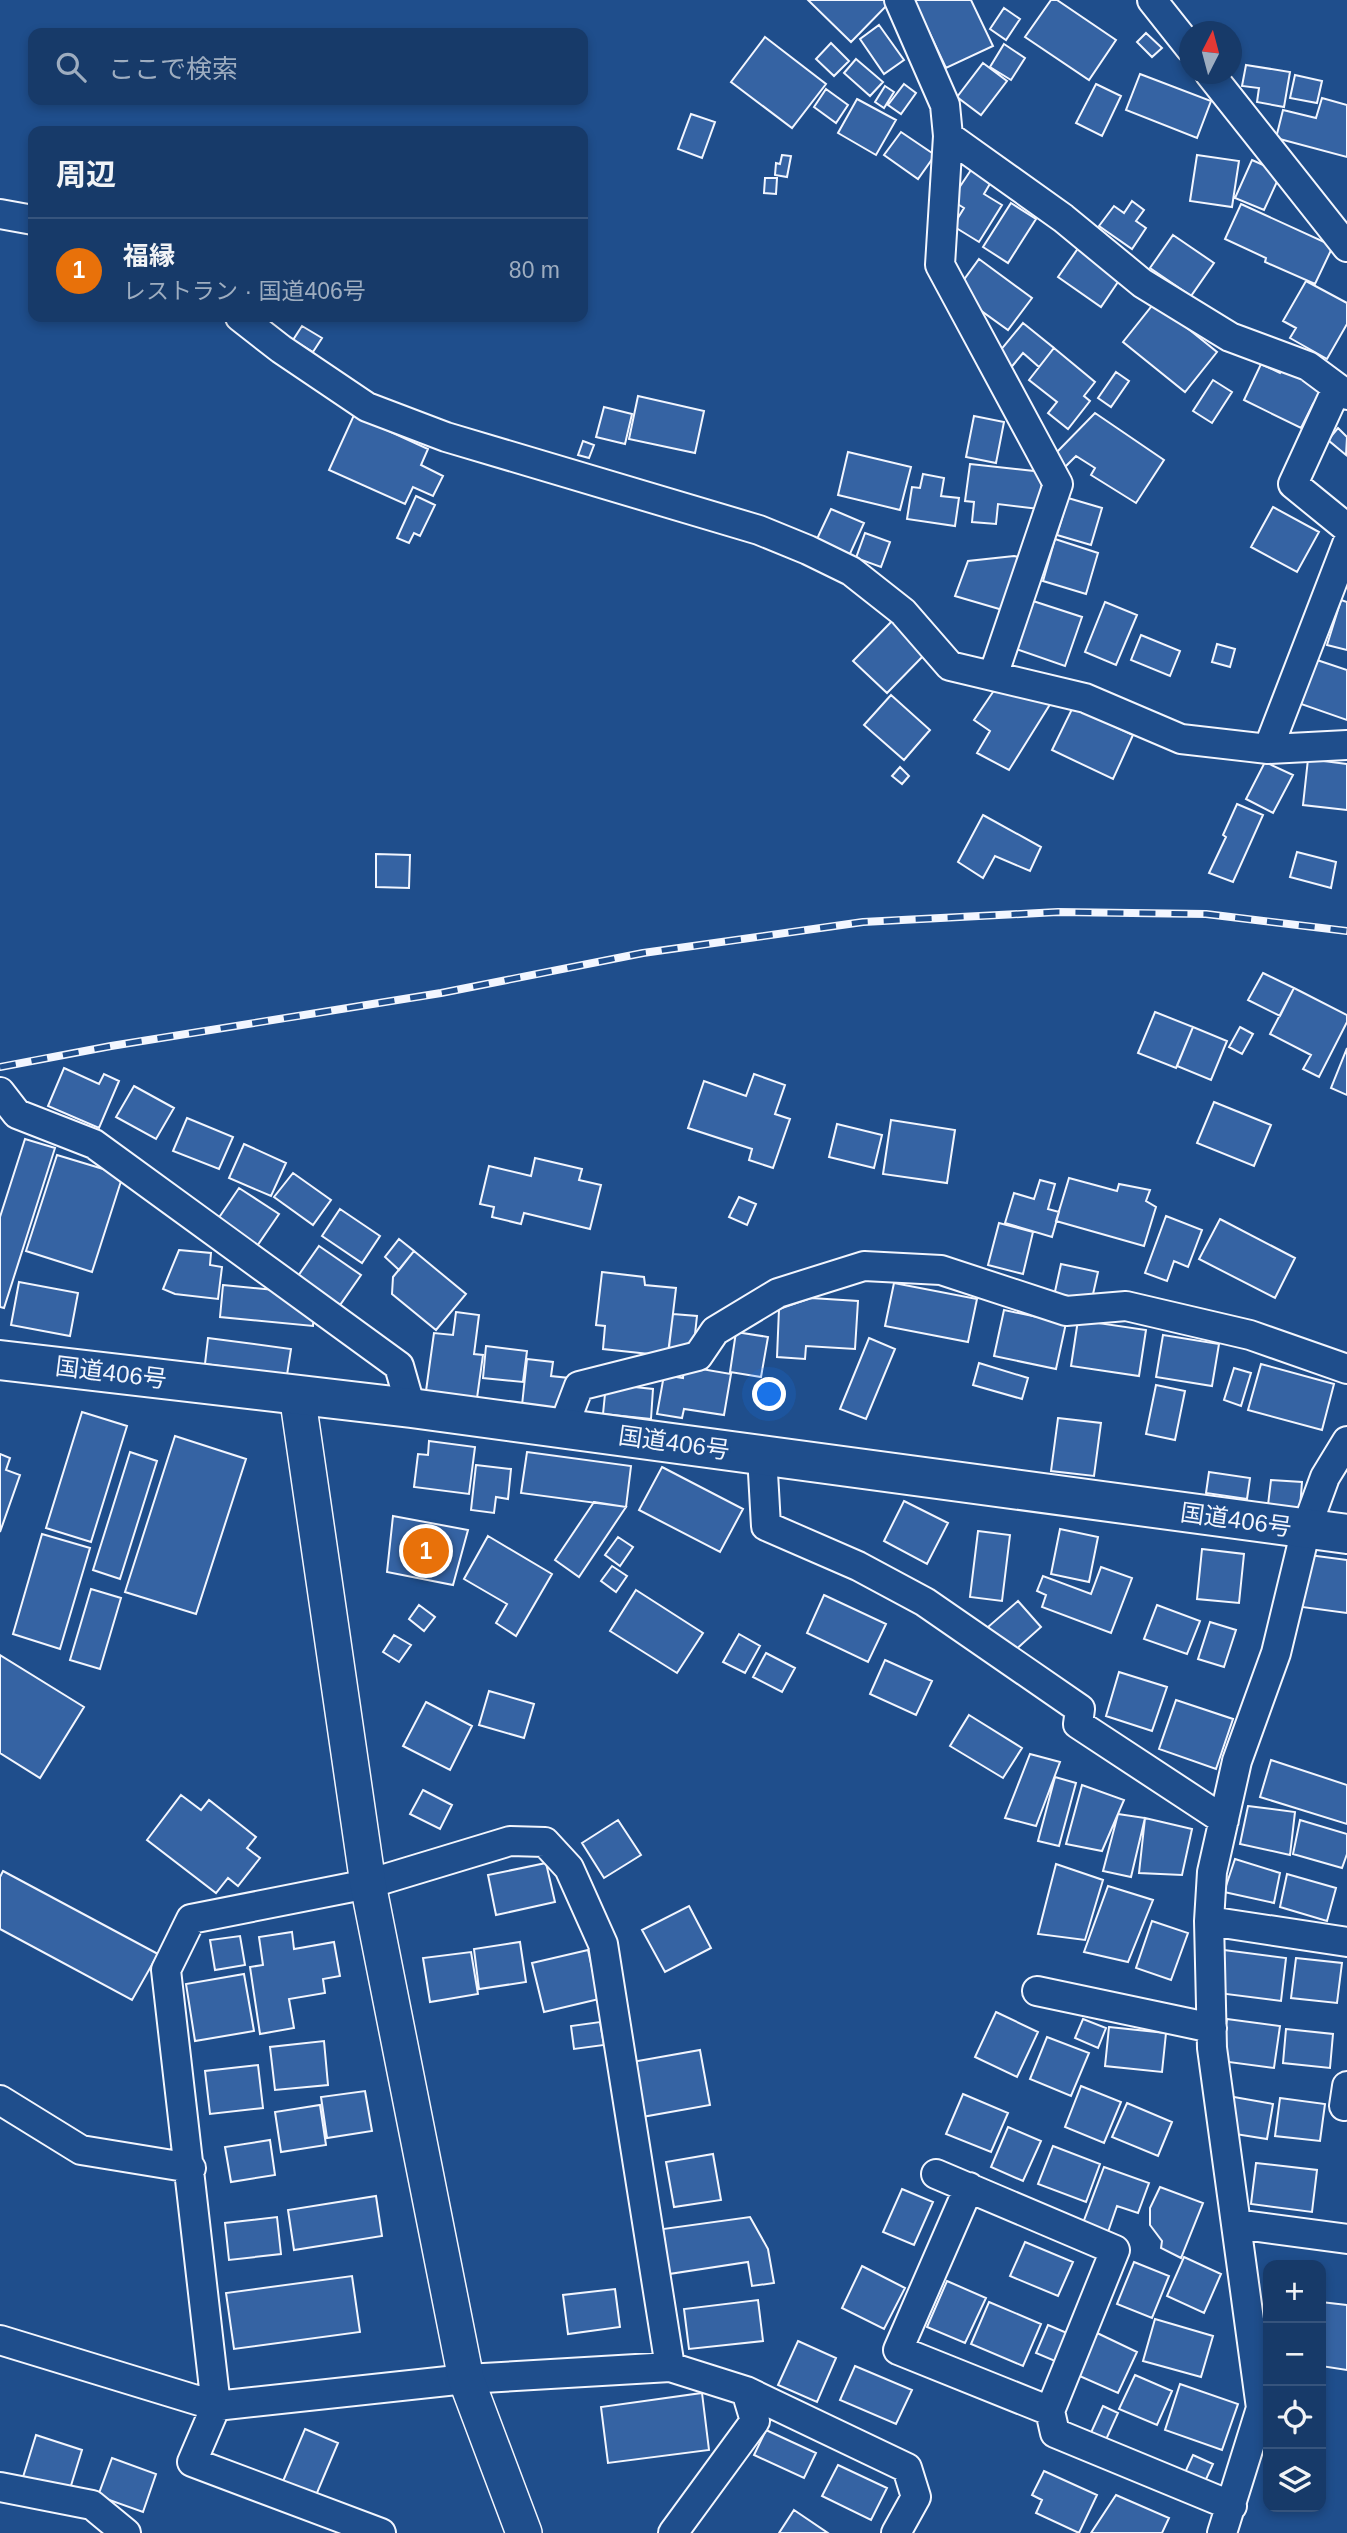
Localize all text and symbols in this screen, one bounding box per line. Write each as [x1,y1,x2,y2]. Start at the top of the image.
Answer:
north arrow [1179,21,1242,84]
search box [28,28,588,105]
icon: search [52,48,90,86]
text: ここで検索 [108,54,238,84]
text: 周辺 [56,158,116,191]
text: 福縁 [123,241,175,271]
text: 1 [73,257,85,283]
text: 80 m [509,257,560,283]
text: レストラン · 国道406号 [123,278,366,304]
street label: 国道406号 [54,1352,168,1393]
your location [752,1377,786,1411]
street label: 国道406号 [617,1421,731,1464]
street label: 国道406号 [1179,1498,1293,1541]
pin: 1 [403,1525,449,1577]
map controls [1263,2260,1326,2512]
button: + [1263,2260,1326,2323]
button: − [1263,2323,1326,2386]
button: locate [1263,2386,1326,2449]
button: layers [1263,2449,1326,2512]

